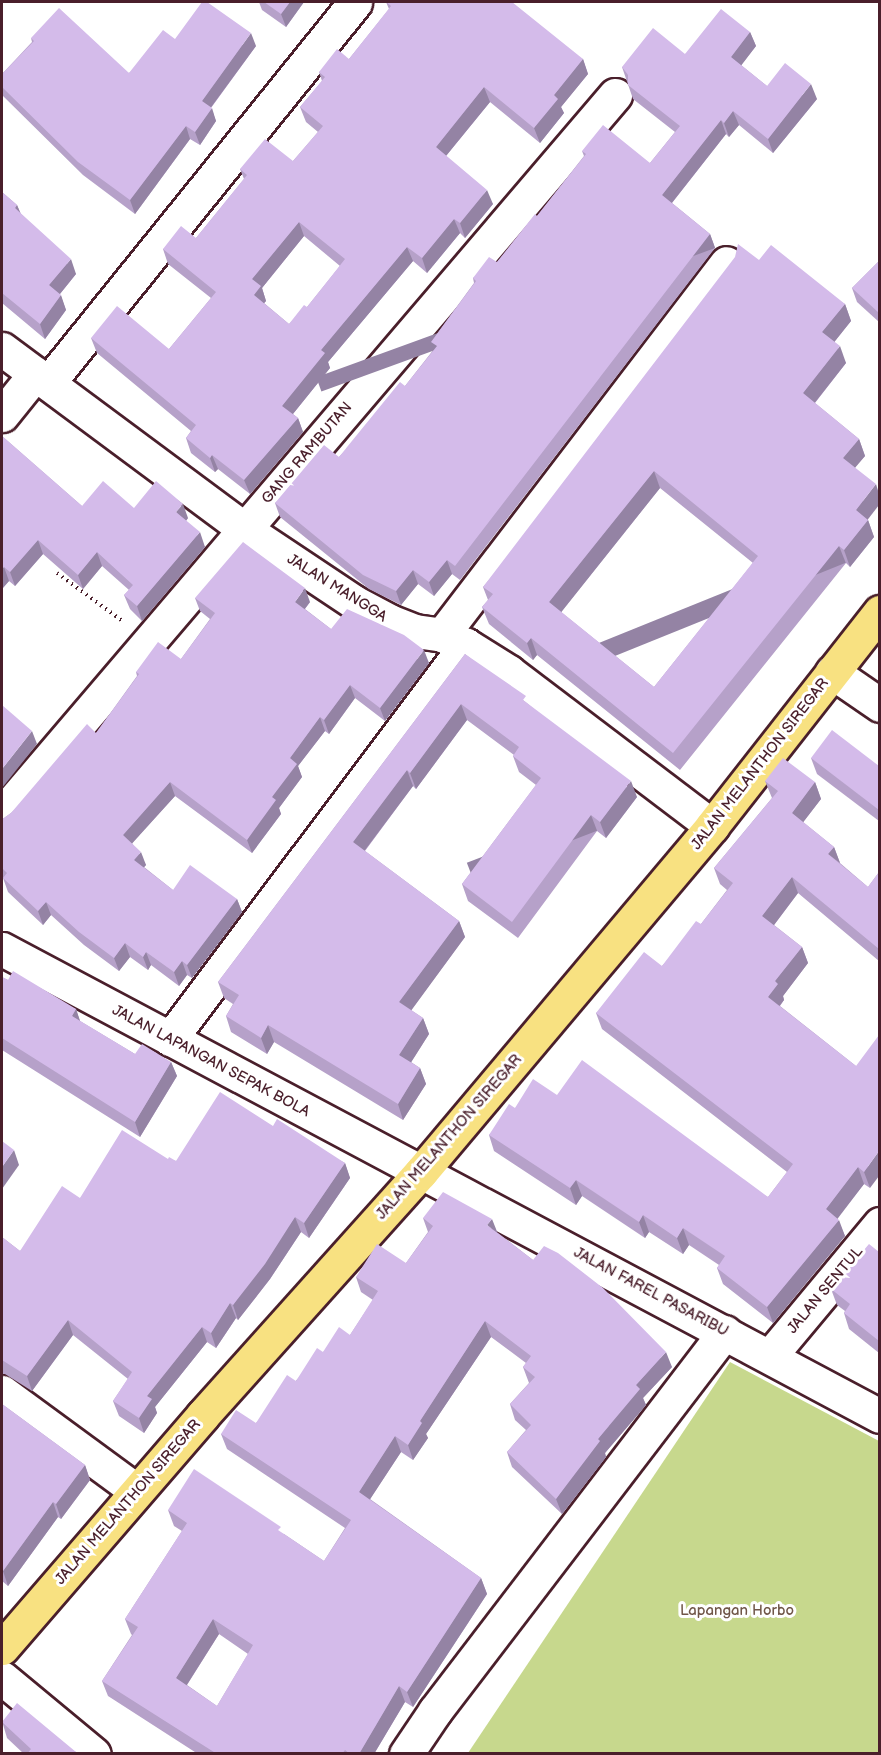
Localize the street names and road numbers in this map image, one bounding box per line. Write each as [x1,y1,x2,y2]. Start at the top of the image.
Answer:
street label: GANG RAMBUTAN [258,399,356,507]
street label: JALAN MANGGA [284,550,390,626]
street label: JALAN MELANTHON SIREGAR [687,675,833,853]
street label: JALAN LAPANGAN SEPAK BOLA [109,1001,313,1121]
street label: JALAN MELANTHON SIREGAR [372,1051,526,1223]
street label: JALAN SENTUL [783,1243,867,1337]
street label: JALAN FAREL PASARIBU [571,1244,731,1340]
street label: JALAN MELANTHON SIREGAR [51,1416,205,1588]

